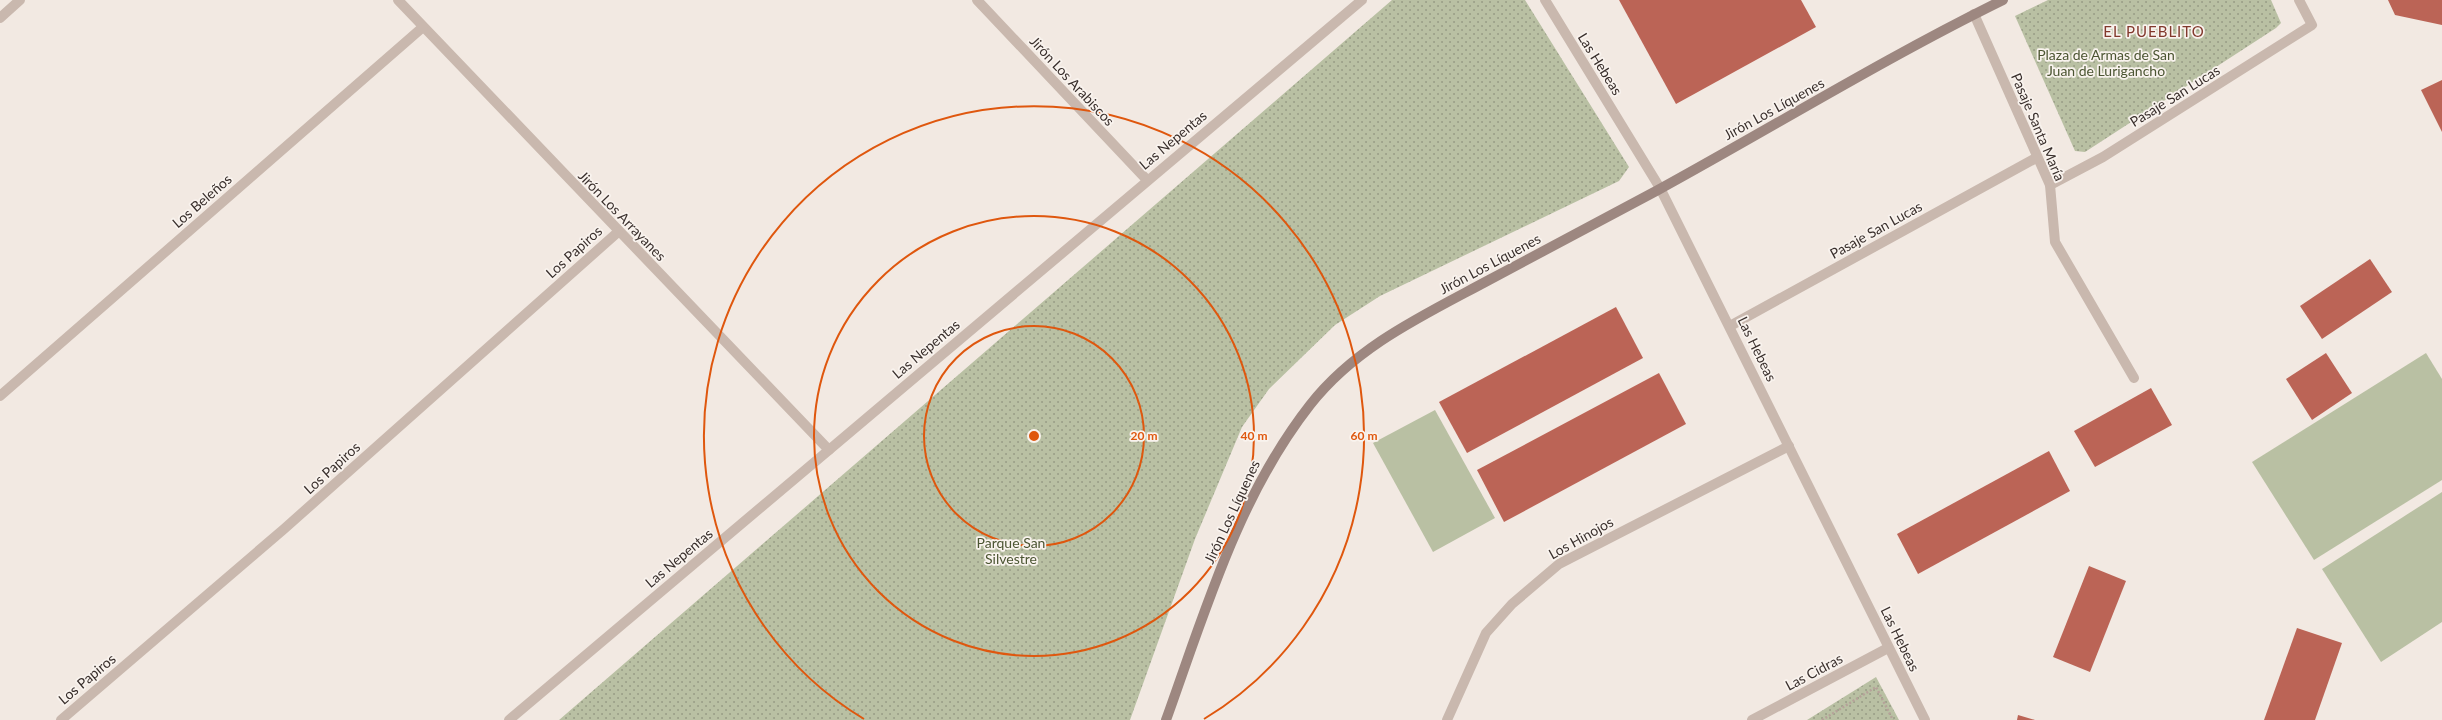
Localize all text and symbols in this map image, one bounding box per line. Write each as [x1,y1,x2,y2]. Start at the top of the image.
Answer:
district label: EL PUEBLITO [2103,22,2205,40]
street label: Las Hebeas [1575,30,1626,98]
street label: Jirón Los Arabiscos [1026,32,1118,129]
park label: Plaza de Armas de San Juan de Lurigancho [2037,46,2175,79]
street label: Pasaje San Lucas [2127,61,2223,130]
street label: Pasaje Santa María [2008,70,2069,183]
street label: Jirón Los Líquenes [1720,74,1827,143]
street label: Las Nepentas [1136,107,1210,173]
street label: Jirón Los Arrayanes [575,167,670,264]
street label: Los Beleños [169,170,235,231]
street label: Pasaje San Lucas [1827,197,1925,262]
street label: Los Papiros [542,222,605,281]
street label: Jirón Los Líquenes [1436,230,1543,297]
street label: Las Hebeas [1734,314,1780,384]
street label: Las Nepentas [889,316,963,382]
text: 20 m [1131,428,1157,443]
text: 40 m [1241,428,1267,443]
text: 60 m [1351,428,1377,443]
centre of rings [1027,429,1041,443]
street label: Los Papiros [300,438,363,497]
street label: Jirón Los Líquenes [1200,457,1263,566]
street label: Los Hinojos [1545,513,1616,562]
street label: Las Nepentas [642,525,716,591]
park label: Parque San Silvestre [977,534,1045,567]
street label: Las Hebeas [1877,604,1923,674]
street label: Las Cidras [1782,649,1845,694]
street label: Los Papiros [55,650,119,707]

